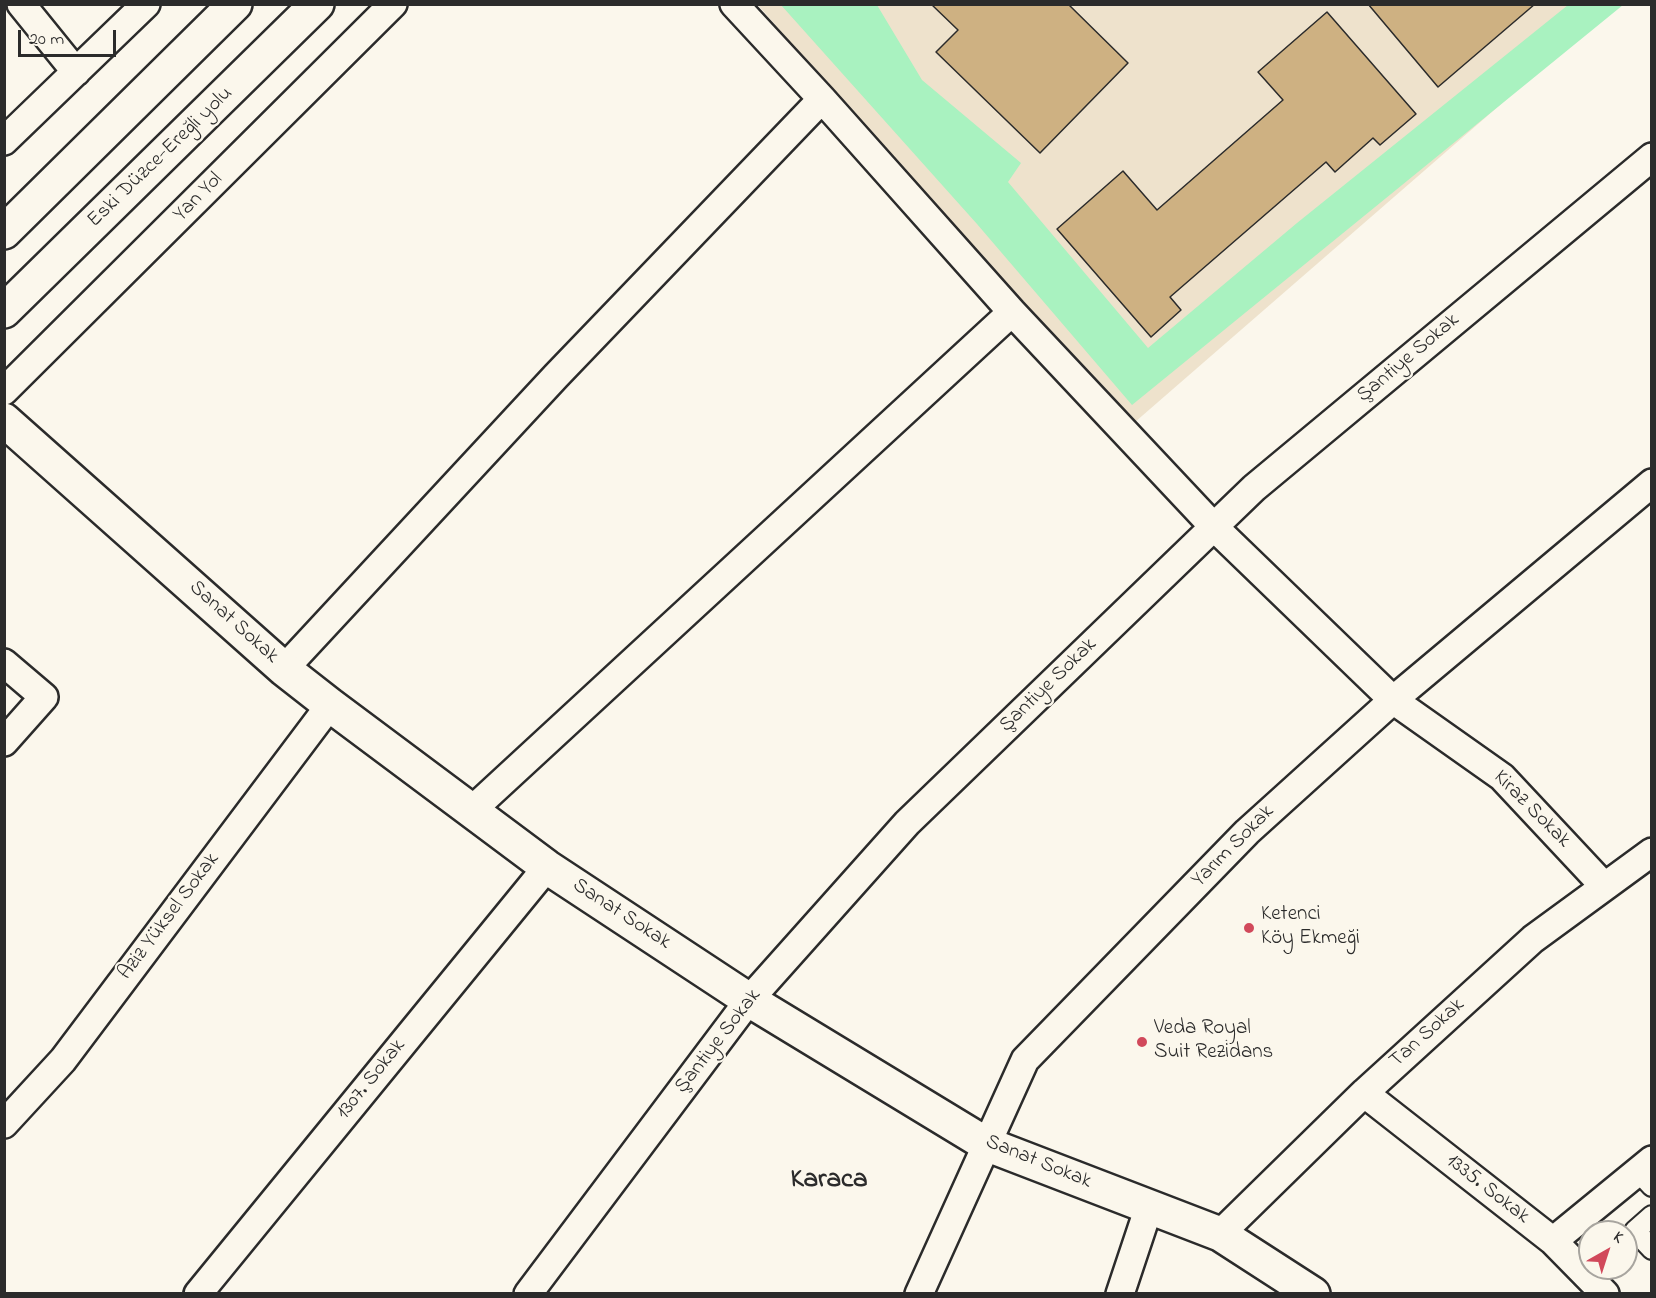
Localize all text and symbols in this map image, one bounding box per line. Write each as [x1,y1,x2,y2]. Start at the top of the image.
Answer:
scale bar [21,18,118,56]
text: 20 m [29,27,64,53]
street label: Eski Düzce-Ereğli yolu [83,82,239,234]
street label: Yan Yol [169,168,229,228]
street label: Şantiye Sokak [1353,309,1465,409]
street label: Sanat Sokak [183,576,283,670]
street label: Şantiye Sokak [995,633,1103,739]
street label: Kiraz Sokak [1487,766,1575,854]
street label: Yarım Sokak [1187,800,1281,894]
street label: Aziz Yüksel Sokak [114,848,226,986]
street label: Sanat Sokak [567,874,675,956]
place label: Ketenci Köy Ekmeği [1261,903,1360,953]
marker: Ketenci Köy Ekmeği [1242,921,1256,935]
street label: Şantiye Sokak [670,985,768,1099]
street label: Tan Sokak [1385,994,1471,1074]
place label: Veda Royal Suit Rezidans [1154,1017,1273,1067]
street label: 1307. Sokak [332,1035,412,1125]
marker: Veda Royal Suit Rezidans [1135,1035,1149,1049]
street label: Sanat Sokak [981,1130,1095,1196]
street label: 1335. Sokak [1440,1150,1534,1230]
district label: Karaca [790,1166,868,1198]
north arrow [1578,1220,1638,1280]
text: K [1607,1226,1629,1249]

